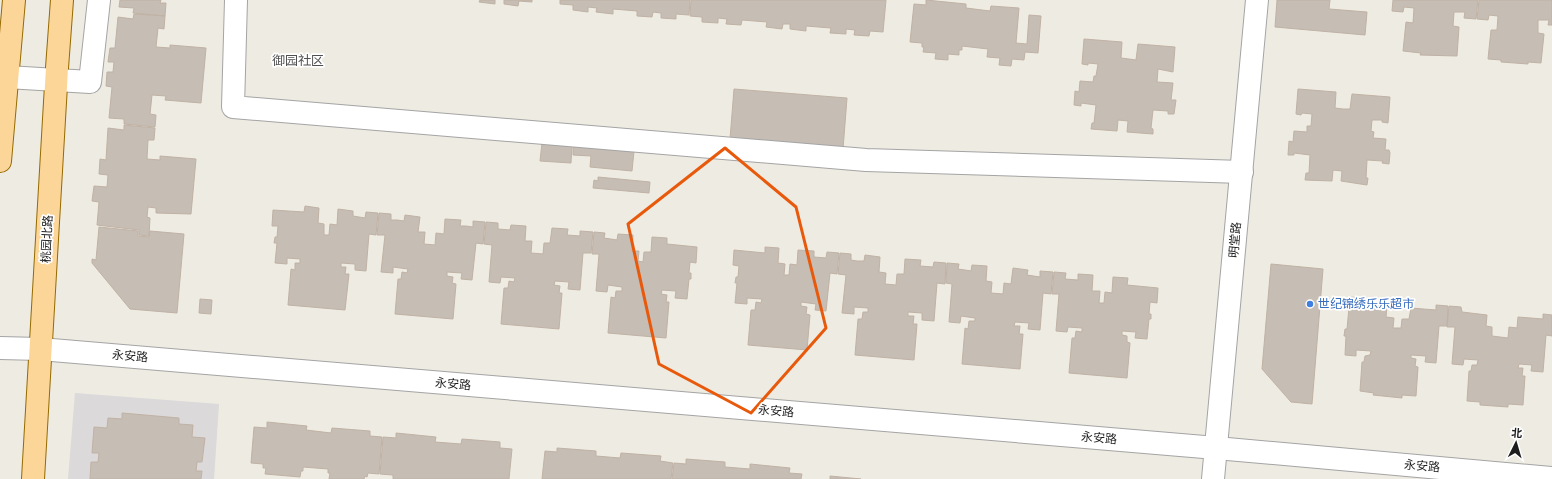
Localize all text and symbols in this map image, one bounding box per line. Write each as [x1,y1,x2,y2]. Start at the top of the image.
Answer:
district label: 御园社区 [272,53,324,69]
street label: 桃园北路 [39,215,56,263]
street label: 明堂路 [1226,221,1245,259]
place label: 世纪锦绣乐乐超市 [1318,297,1414,312]
marker: 世纪锦绣乐乐超市 [1305,299,1315,309]
street label: 永安路 [111,347,149,366]
street label: 永安路 [434,375,472,394]
street label: 永安路 [757,402,795,421]
north arrow [1496,423,1536,463]
text: 北 [1511,427,1523,440]
street label: 永安路 [1080,429,1118,448]
street label: 永安路 [1403,457,1441,476]

